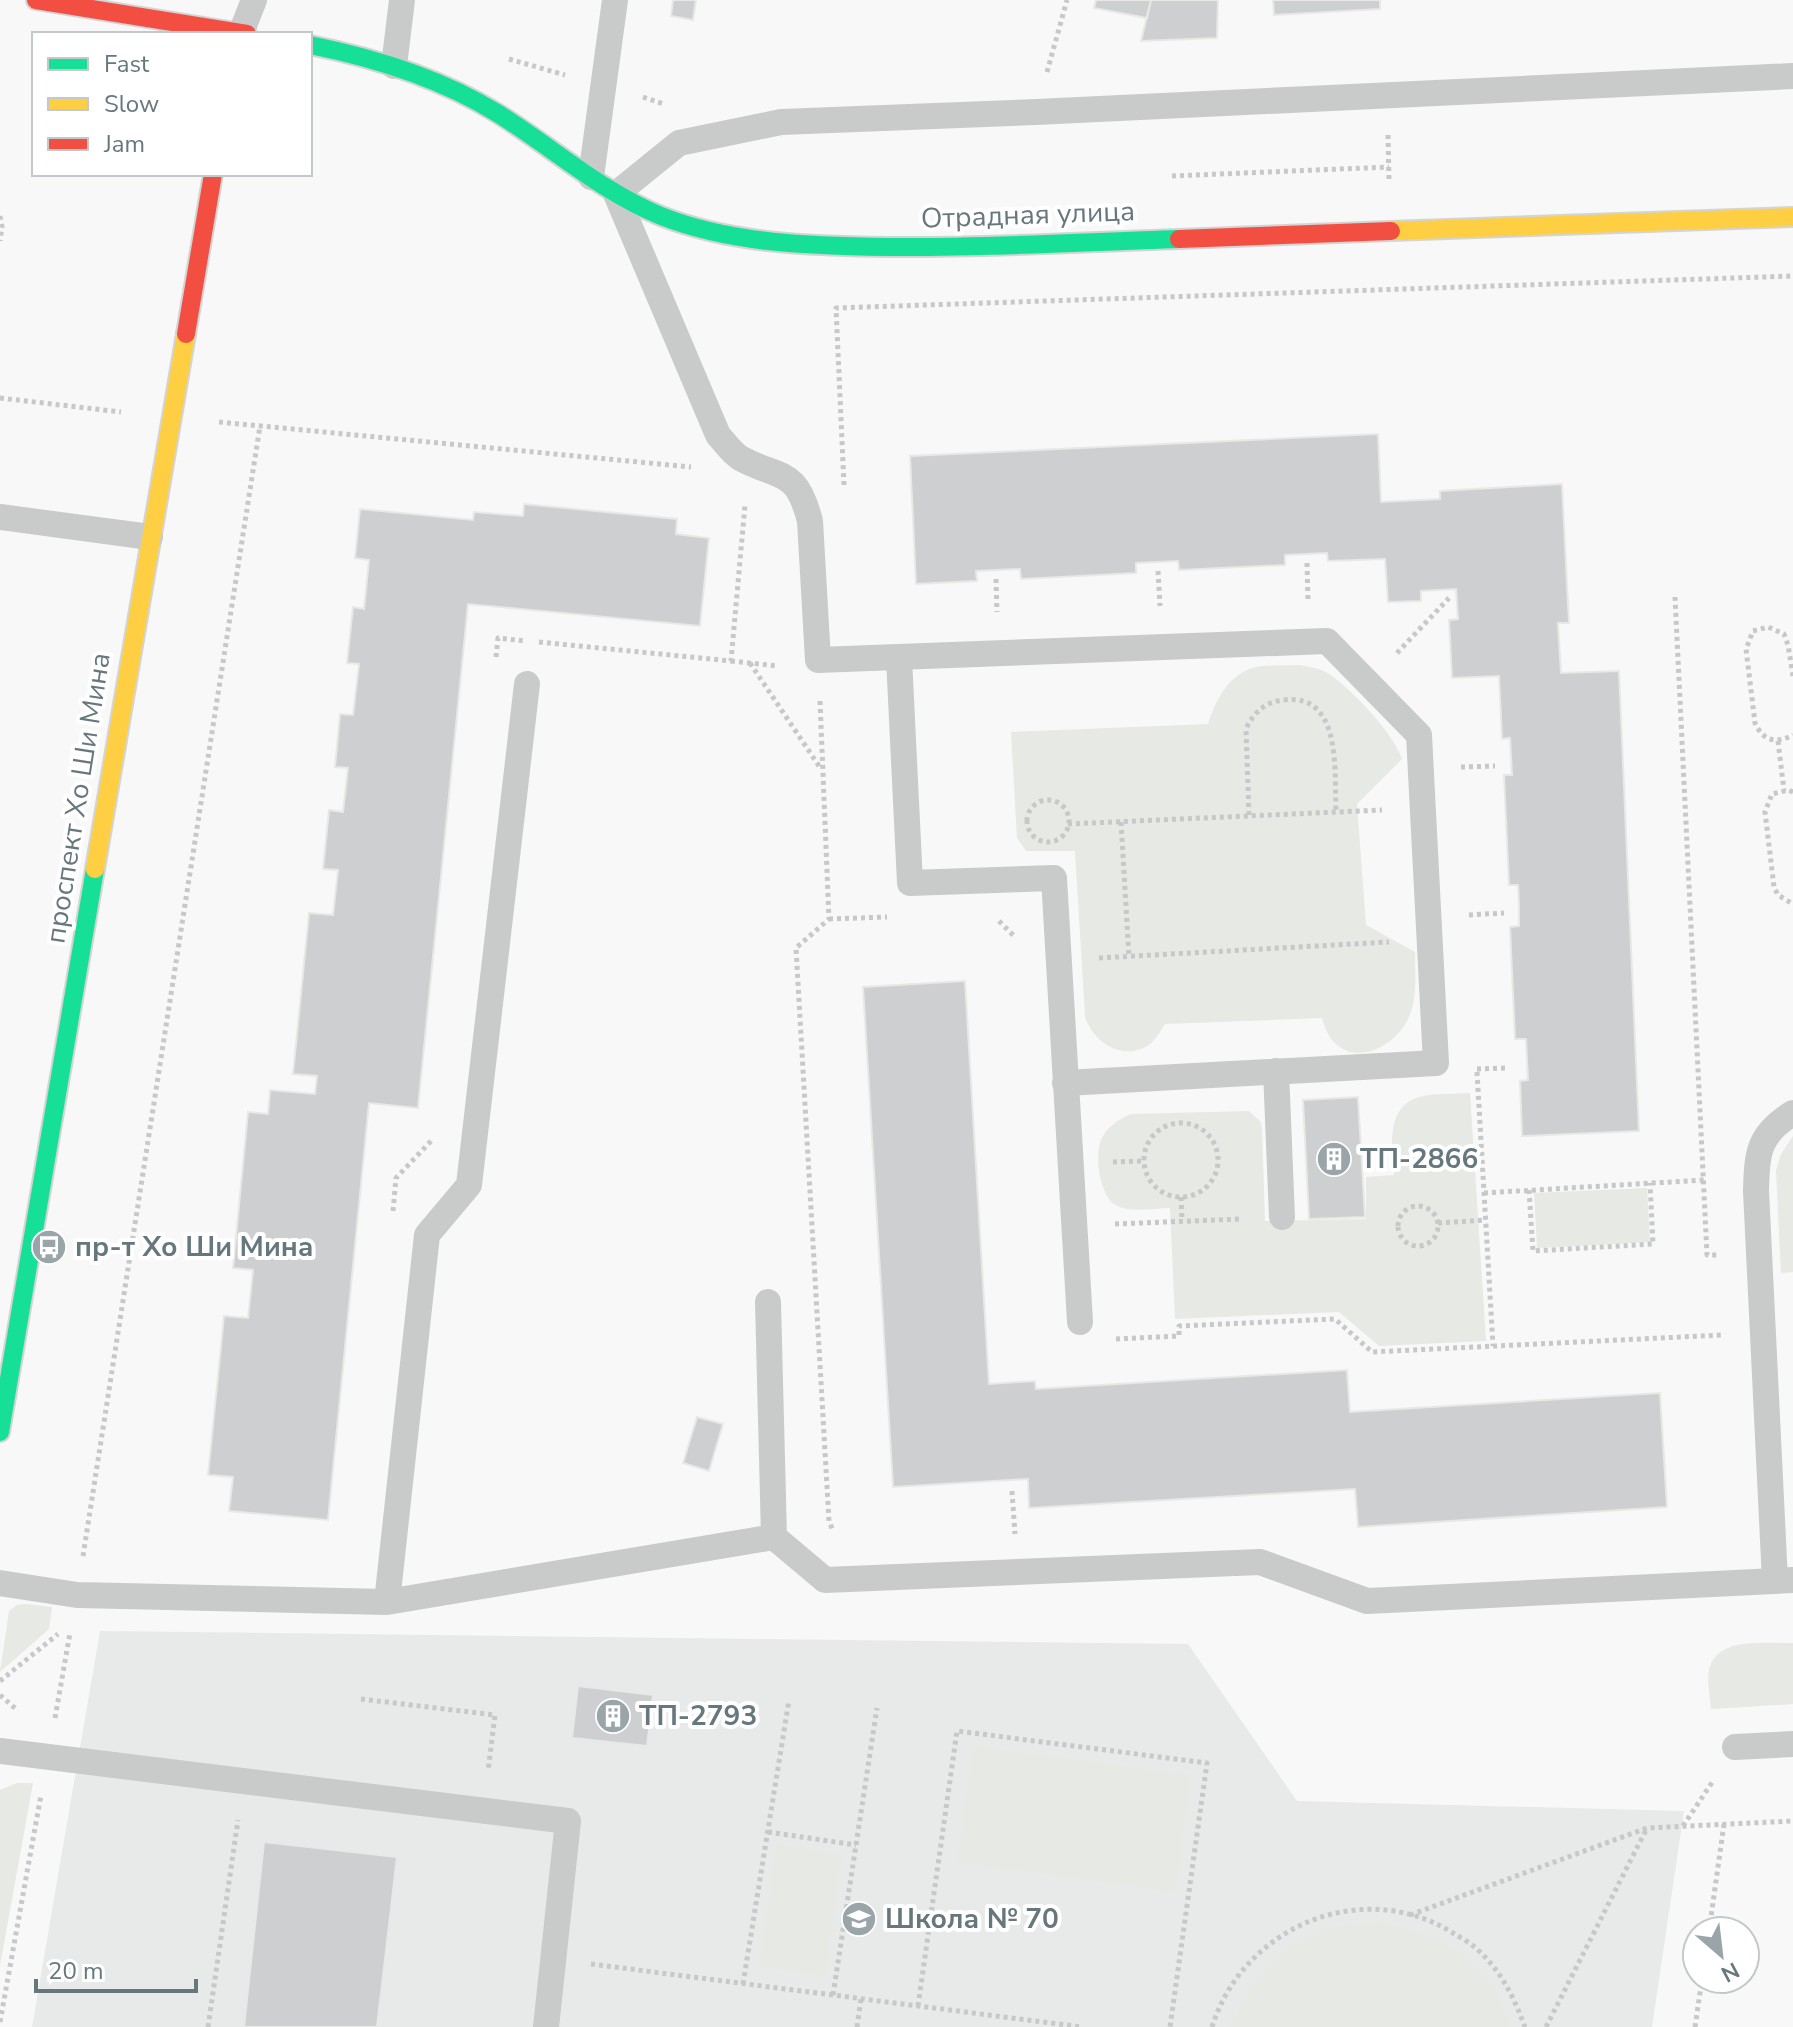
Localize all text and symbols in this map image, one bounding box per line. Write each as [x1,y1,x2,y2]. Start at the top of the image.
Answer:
legend [32,32,312,176]
text: Fast [104,48,150,80]
text: Slow [104,88,159,120]
text: Jam [103,128,145,160]
street label: Отрадная улица [920,192,1136,238]
street label: проспект Хо Ши Мина [36,650,120,946]
building icon: ТП-2866 [1315,1140,1353,1178]
place label: ТП-2866 [1360,1140,1478,1178]
bus stop icon: пр-т Хо Ши Мина [30,1228,68,1266]
place label: пр-т Хо Ши Мина [75,1228,314,1266]
building icon: ТП-2793 [594,1697,632,1735]
place label: ТП-2793 [639,1697,757,1735]
school or university icon: Школа № 70 [840,1900,878,1938]
place label: Школа № 70 [885,1900,1059,1938]
north arrow [1681,1915,1761,1995]
scale bar [36,1943,196,1993]
text: 20 m [48,1955,104,1987]
text: N [1716,1955,1744,1989]

